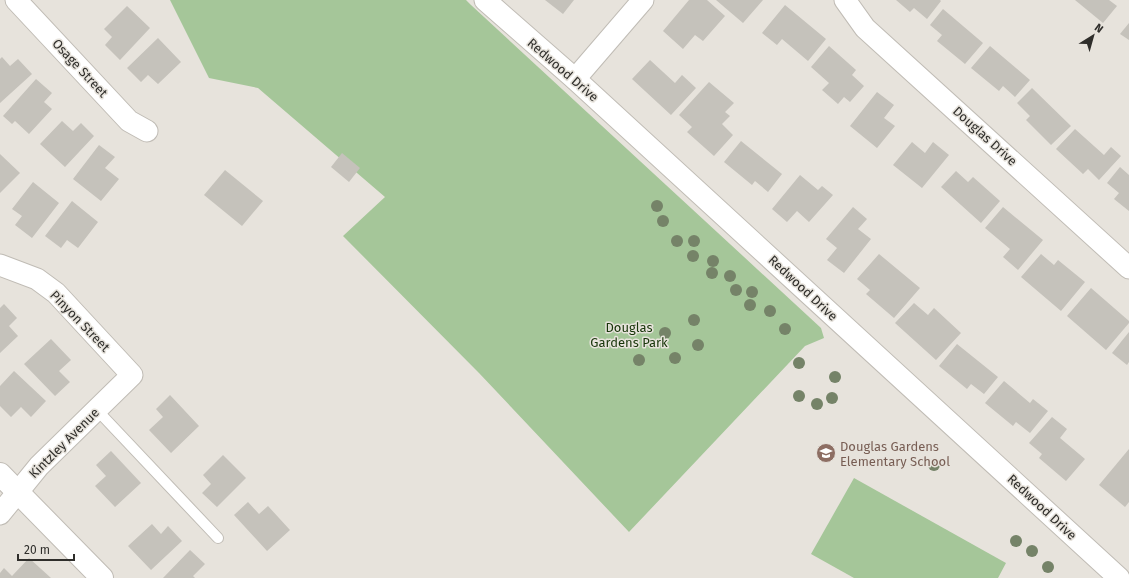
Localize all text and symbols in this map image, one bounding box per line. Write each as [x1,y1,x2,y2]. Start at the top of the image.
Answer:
north arrow [1073,16,1113,56]
text: N [1092,21,1106,36]
street label: Redwood Drive [525,35,601,105]
street label: Osage Street [49,36,111,100]
street label: Douglas Drive [950,103,1020,169]
street label: Redwood Drive [765,252,841,324]
street label: Pinyon Street [47,287,113,355]
park label: Douglas Gardens Park [590,320,668,350]
street label: Kintzley Avenue [26,405,102,481]
place label: Douglas Gardens Elementary School [840,439,950,469]
school or university icon: Douglas Gardens Elementary School [815,442,837,464]
street label: Redwood Drive [1004,471,1080,543]
scale bar [18,536,74,562]
text: 20 m [24,543,50,557]

